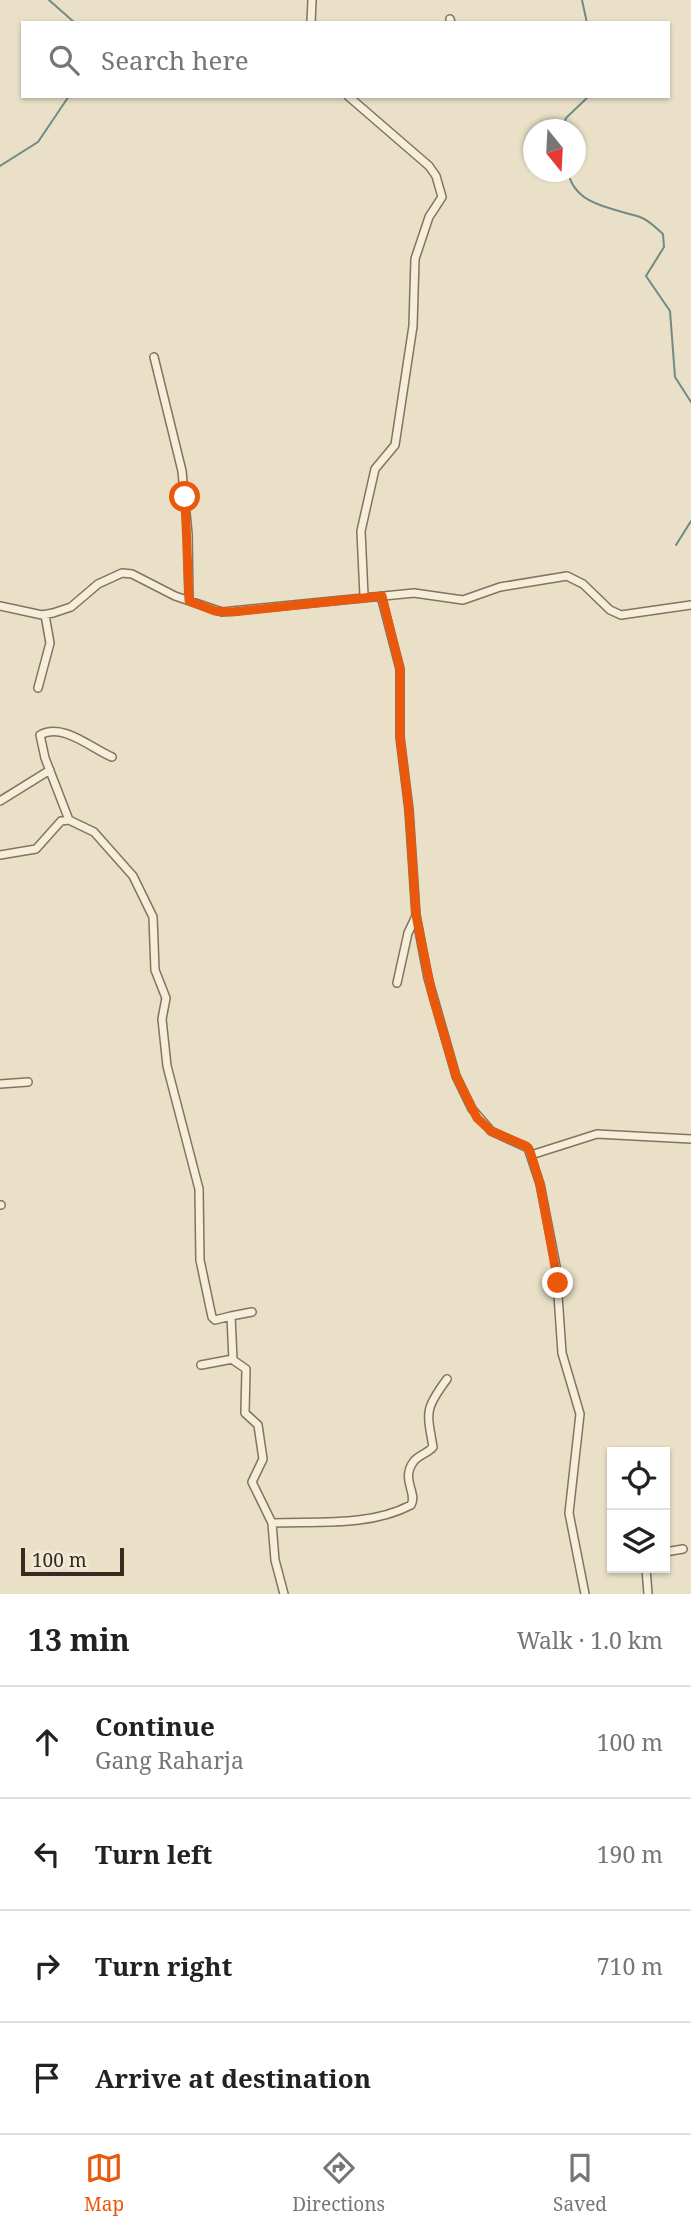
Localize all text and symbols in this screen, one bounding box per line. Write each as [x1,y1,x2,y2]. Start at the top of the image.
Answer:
search box [21,21,670,98]
icon: search [45,41,83,79]
text: Search here [101,42,249,78]
north arrow [523,119,586,182]
route start [169,481,200,512]
route end [542,1267,573,1298]
map controls [607,1447,670,1573]
button: locate [607,1447,670,1510]
button: layers [607,1510,670,1573]
scale bar [21,1545,124,1577]
text: 100 m [32,1547,87,1573]
text: 13 min [28,1619,130,1660]
text: Walk · 1.0 km [517,1624,663,1656]
text: Continue [95,1708,215,1744]
icon: ahead [28,1723,66,1761]
text: 100 m [597,1726,663,1758]
text: Gang Raharja [95,1744,244,1776]
icon: left [28,1835,66,1873]
text: Turn left [95,1836,212,1872]
text: 190 m [597,1838,663,1870]
icon: right [28,1947,66,1985]
text: Turn right [95,1948,232,1984]
text: 710 m [597,1950,663,1982]
icon: arrive [28,2059,66,2097]
text: Arrive at destination [95,2060,371,2096]
tab: Map [84,2149,124,2217]
tab: Directions [292,2149,385,2217]
tab: Saved [553,2149,607,2217]

